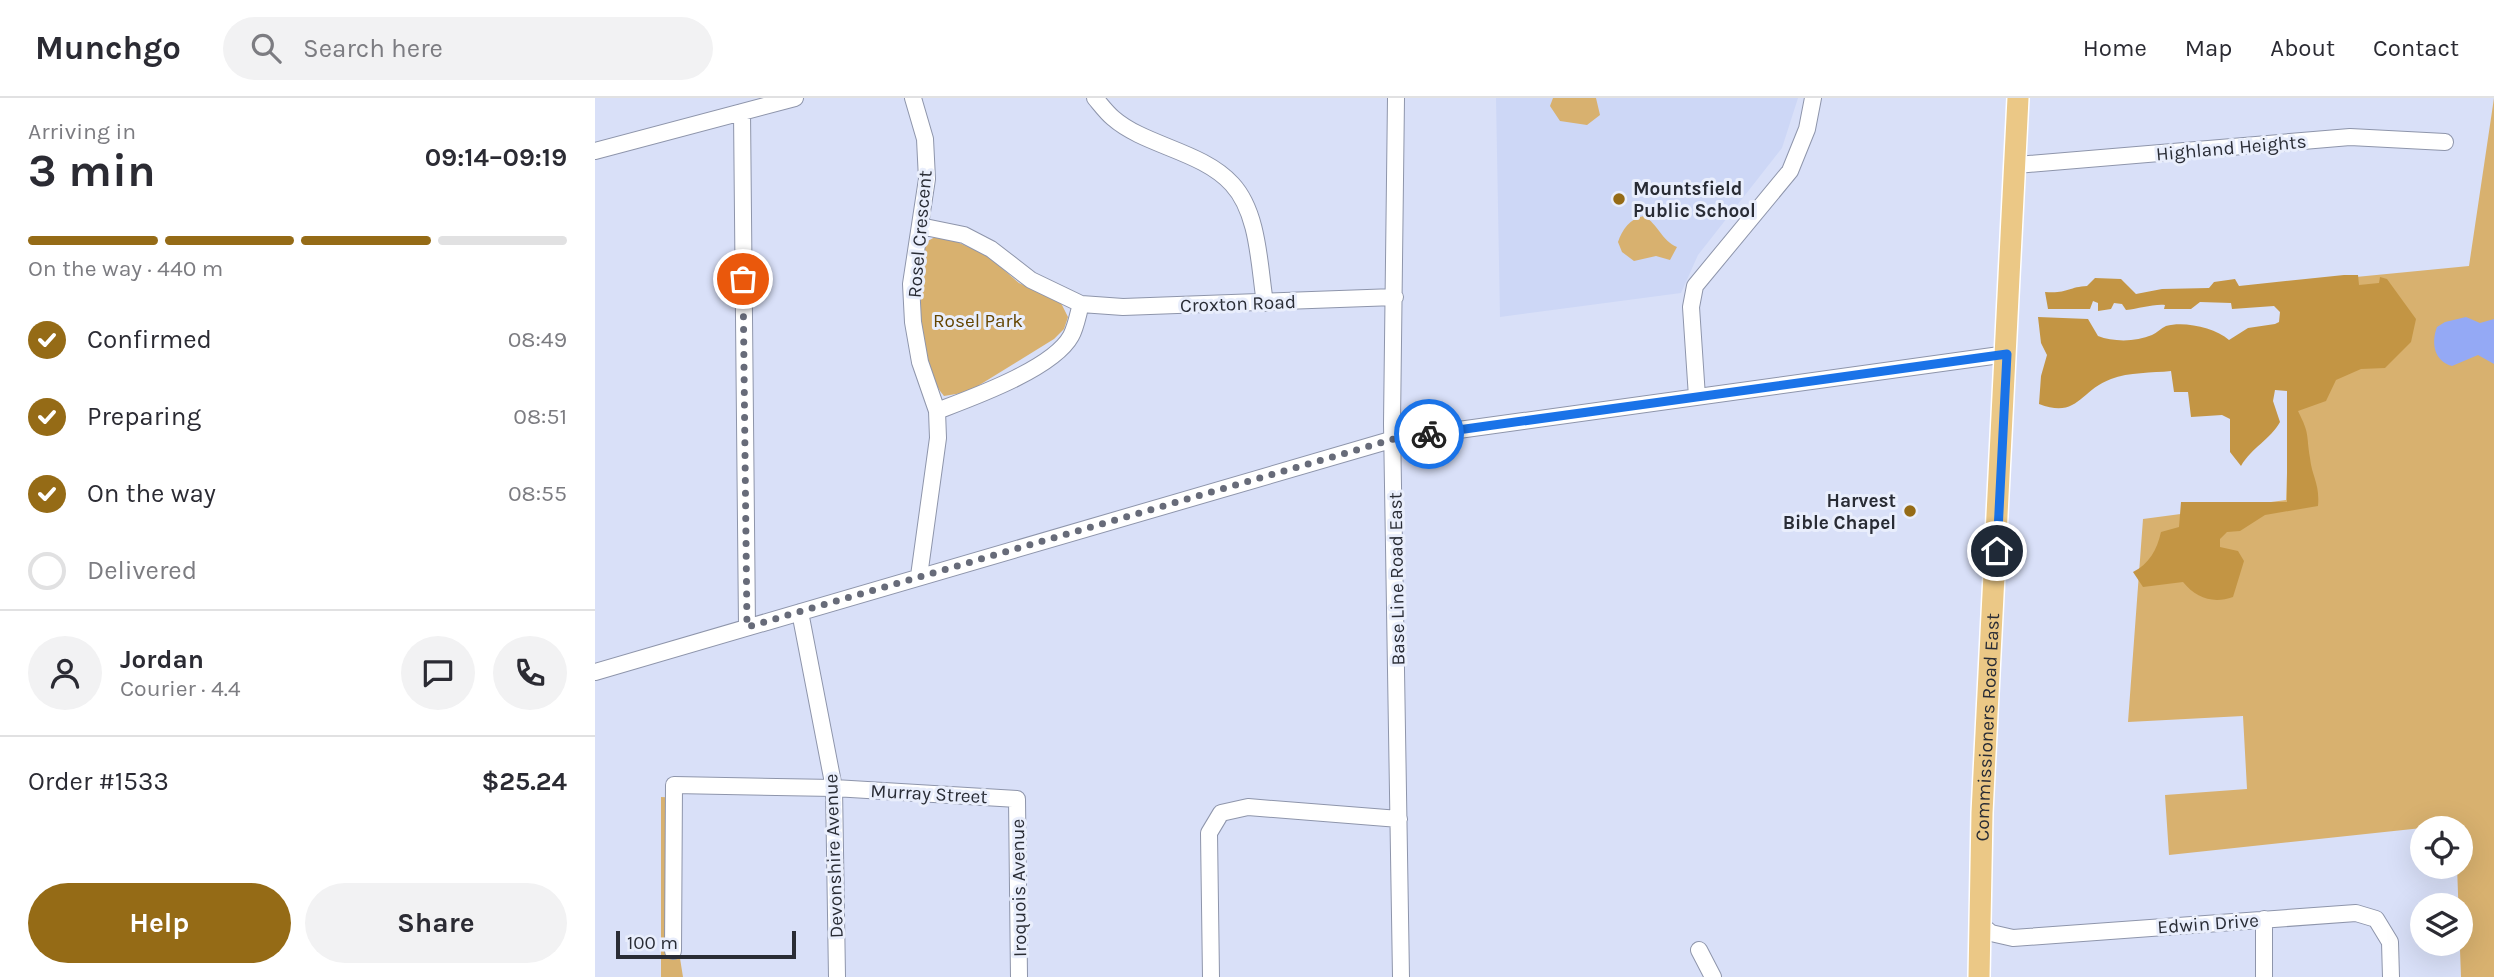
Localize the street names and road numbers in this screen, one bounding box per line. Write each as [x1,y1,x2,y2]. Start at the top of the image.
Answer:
street label: Highland Heights [2155,130,2307,166]
street label: Rosel Crescent [903,169,937,299]
street label: Croxton Road [1180,291,1296,317]
street label: Base Line Road East [1384,492,1410,666]
street label: Commissioners Road East [1971,612,2004,842]
street label: Devonshire Avenue [820,773,848,939]
street label: Murray Street [870,780,988,808]
street label: Iroquois Avenue [1007,819,1031,957]
street label: Edwin Drive [2157,909,2260,939]

